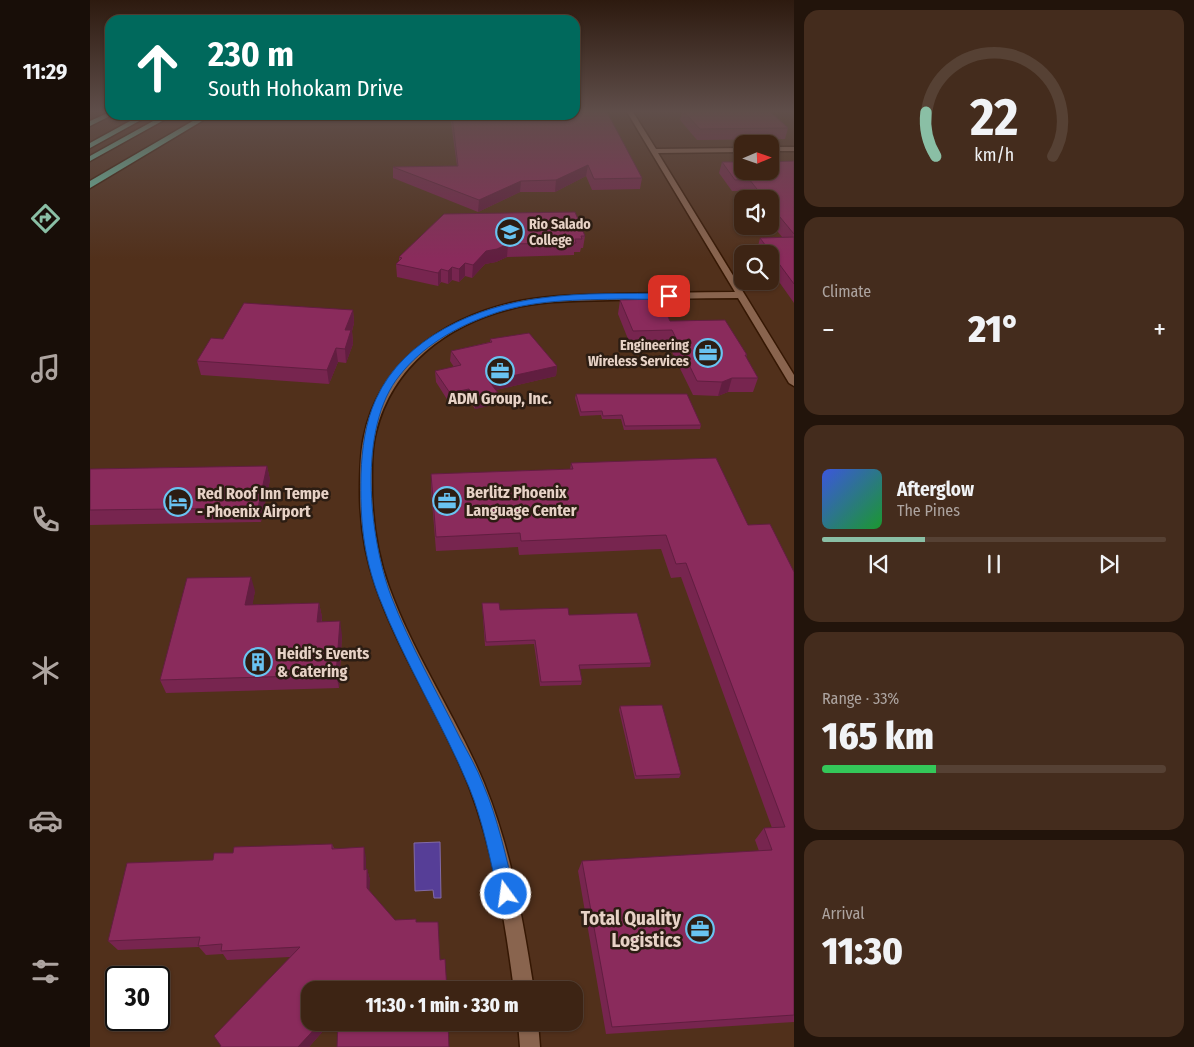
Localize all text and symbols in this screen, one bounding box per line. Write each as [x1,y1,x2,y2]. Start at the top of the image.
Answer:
text: 230 m [208,33,294,75]
icon: ahead [125,35,190,100]
text: 11:29 [23,58,67,85]
text: South Hohokam Drive [208,75,403,102]
text: 22 [969,86,1018,149]
north arrow [734,135,779,180]
map controls [734,135,779,290]
text: km/h [974,144,1014,166]
button: sound [734,190,779,235]
icon: directions [28,201,63,236]
place label: Rio Salado College [529,216,591,249]
school or university icon: Rio Salado College [495,217,525,247]
button: search [734,245,779,290]
pin [648,275,690,317]
icon: arrive [655,282,683,310]
text: Climate [822,282,871,301]
text: 21° [968,306,1020,352]
text: − [822,313,835,346]
text: + [1153,313,1166,346]
place label: Engineering Wireless Services [588,337,689,370]
office icon: Engineering Wireless Services [693,338,723,368]
icon: music [28,351,63,386]
office icon: ADM Group, Inc. [485,356,515,386]
place label: ADM Group, Inc. [447,389,552,408]
text: Afterglow [897,478,974,501]
place label: Berlitz Phoenix Language Center [466,483,577,520]
place label: Red Roof Inn Tempe - Phoenix Airport [197,484,329,521]
office icon: Berlitz Phoenix Language Center [432,486,462,516]
hotel icon: Red Roof Inn Tempe - Phoenix Airport [163,487,193,517]
text: The Pines [897,501,960,520]
icon: phone [28,502,63,537]
icon: previous [865,550,893,578]
icon: pause [980,550,1008,578]
icon: next [1095,550,1123,578]
place label: Heidi's Events & Catering [277,644,369,681]
building icon: Heidi's Events & Catering [243,647,273,677]
icon: climate [28,653,63,688]
text: Range · 33% [822,689,899,708]
text: 165 km [822,713,934,759]
icon: car [28,803,63,838]
position arrow [479,867,531,919]
text: Arrival [822,904,864,923]
place label: Total Quality Logistics [581,907,682,952]
office icon: Total Quality Logistics [685,914,715,944]
text: 11:30 [822,928,903,974]
icon: filters [28,954,63,989]
speed limit sign: 30 [105,966,170,1031]
text: 11:30 · 1 min · 330 m [366,994,518,1017]

